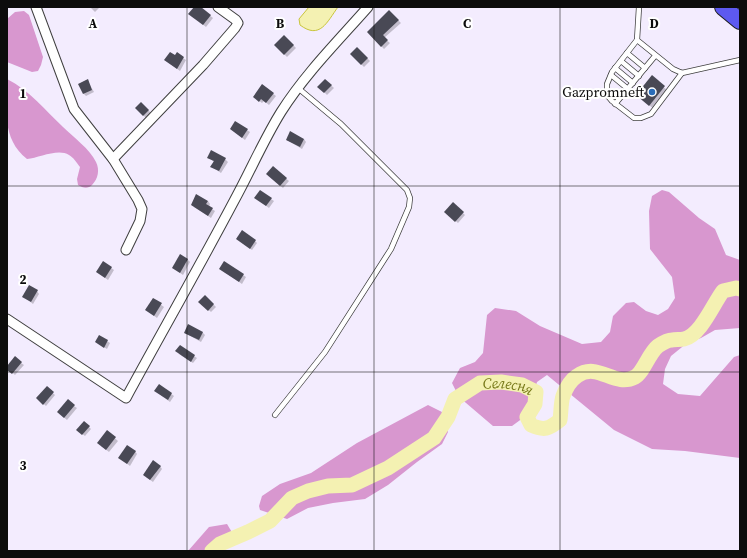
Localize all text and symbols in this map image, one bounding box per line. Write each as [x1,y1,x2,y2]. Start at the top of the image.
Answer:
text: A [89,15,98,32]
text: B [276,15,285,32]
text: C [463,15,471,32]
text: D [649,15,659,32]
place label: Gazpromneft [562,82,644,102]
text: 1 [19,85,27,102]
marker: Gazpromneft [647,87,657,97]
text: 2 [19,271,27,288]
water label: Селесня [482,371,538,400]
text: 3 [19,457,27,474]

